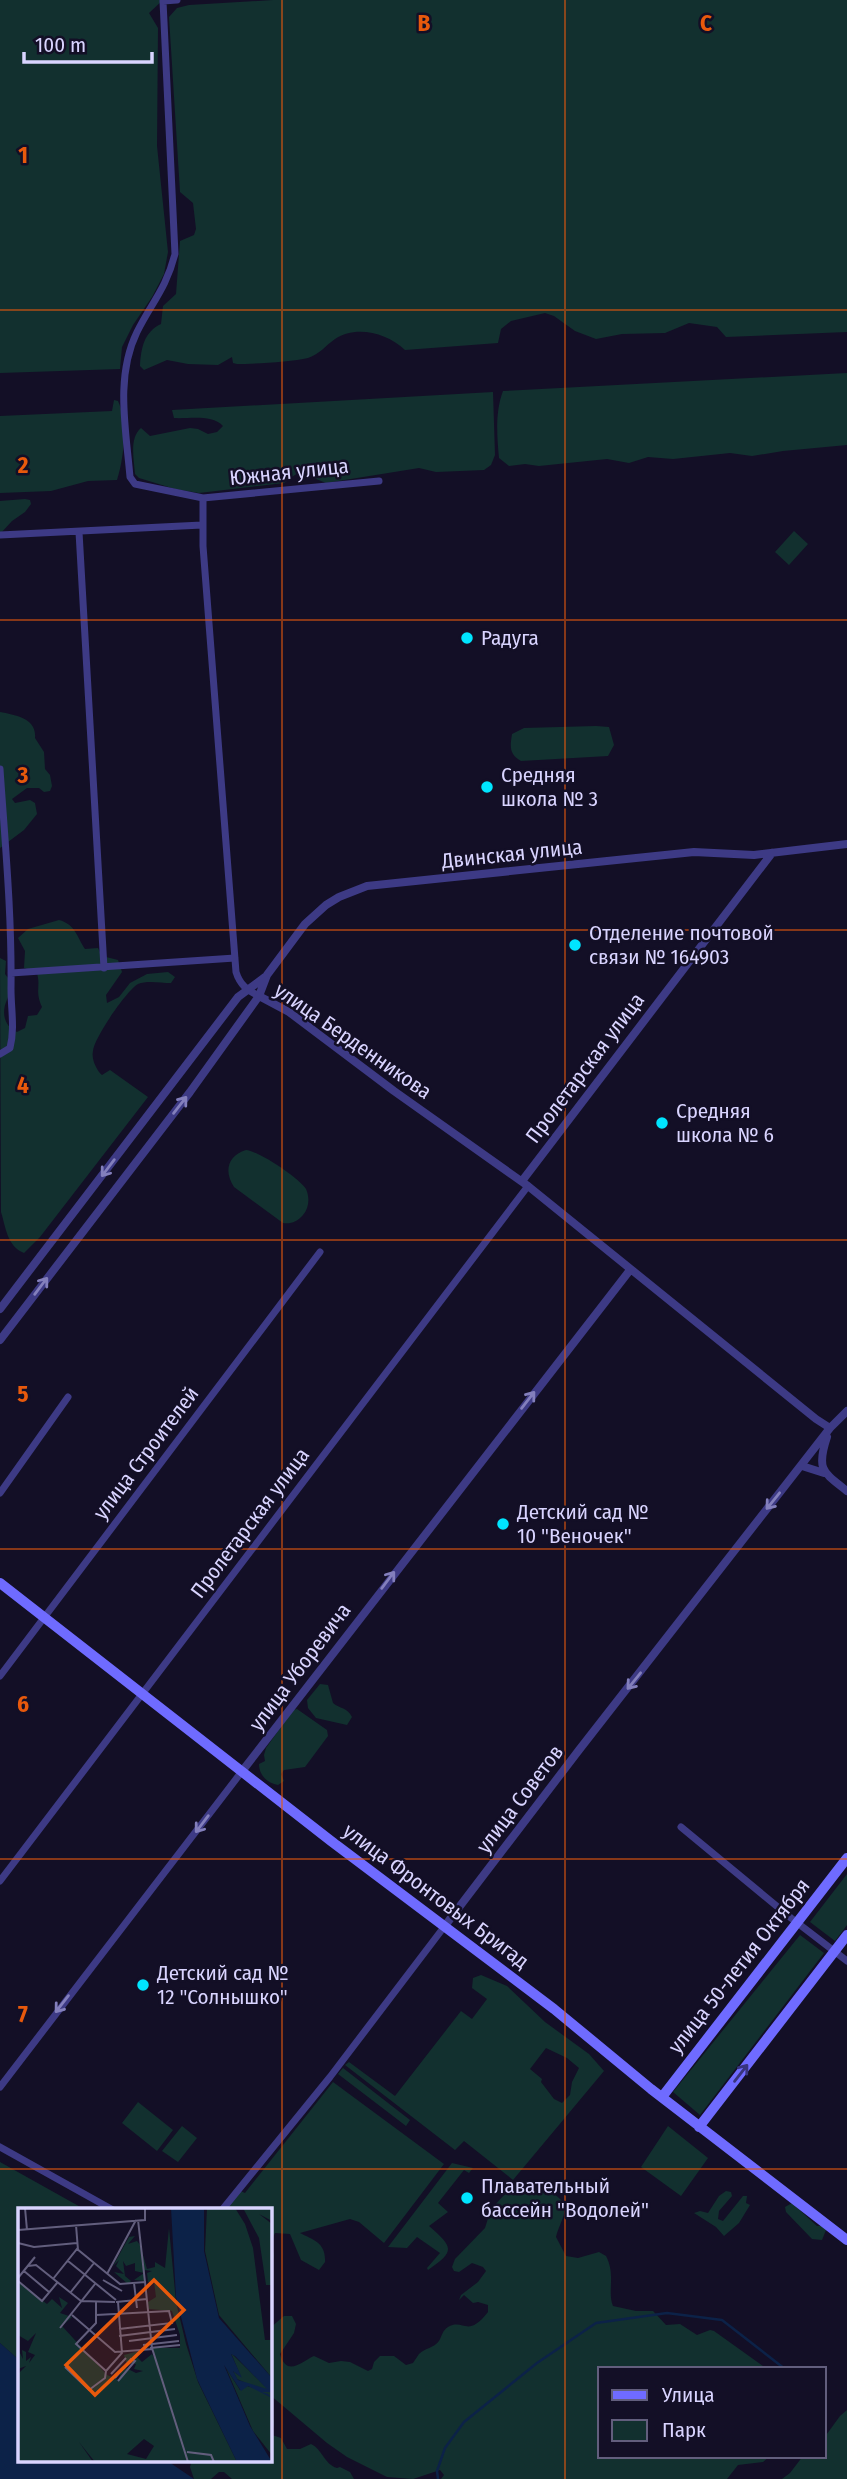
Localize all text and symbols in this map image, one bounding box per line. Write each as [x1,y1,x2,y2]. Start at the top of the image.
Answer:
text: B [418,9,431,37]
text: C [700,9,712,37]
scale bar [24,21,152,65]
text: 100 m [35,32,86,58]
text: 1 [18,141,28,169]
text: 2 [17,451,29,479]
street label: Южная улица [228,453,350,491]
place label: Радуга [481,625,539,651]
marker: Радуга [459,630,475,646]
text: 3 [17,761,29,789]
place label: Средняя школа № 3 [501,762,598,812]
marker: Средняя школа № 3 [479,779,495,795]
street label: Двинская улица [439,834,584,874]
place label: Отделение почтовой связи № 164903 [589,920,774,970]
marker: Отделение почтовой связи № 164903 [567,937,583,953]
street label: улица Берденникова [269,977,437,1105]
street label: Пролетарская улица [520,988,650,1148]
text: 4 [17,1071,29,1099]
one-way arrow [172,1097,187,1115]
place label: Средняя школа № 6 [676,1098,774,1148]
marker: Средняя школа № 6 [654,1115,670,1131]
one-way arrow [100,1158,115,1177]
one-way arrow [34,1277,49,1296]
text: 5 [17,1380,29,1408]
street label: улица Строителей [88,1381,204,1525]
one-way arrow [521,1391,536,1410]
street label: Пролетарская улица [185,1443,315,1603]
one-way arrow [766,1492,781,1510]
place label: Детский сад № 10 "Веночек" [516,1499,649,1549]
marker: Детский сад № 10 "Веночек" [495,1516,511,1532]
one-way arrow [381,1571,396,1589]
street label: улица Уборевича [243,1598,357,1736]
one-way arrow [626,1671,641,1689]
text: 6 [17,1690,29,1718]
street label: улица Советов [471,1740,569,1858]
one-way arrow [194,1815,209,1833]
street label: улица Фронтовых Бригад [338,1818,534,1974]
street label: улица 50-летия Октября [663,1873,815,2059]
place label: Детский сад № 12 "Солнышко" [156,1960,289,2010]
marker: Детский сад № 12 "Солнышко" [135,1977,151,1993]
one-way arrow [54,1994,69,2013]
text: 7 [18,2000,28,2028]
one-way arrow [733,2064,748,2082]
place label: Плавательный бассейн "Водолей" [481,2173,649,2223]
marker: Плавательный бассейн "Водолей" [459,2190,475,2206]
inset map [18,2208,271,2462]
legend [598,2367,826,2458]
text: Улица [661,2382,715,2408]
text: Парк [662,2417,706,2443]

